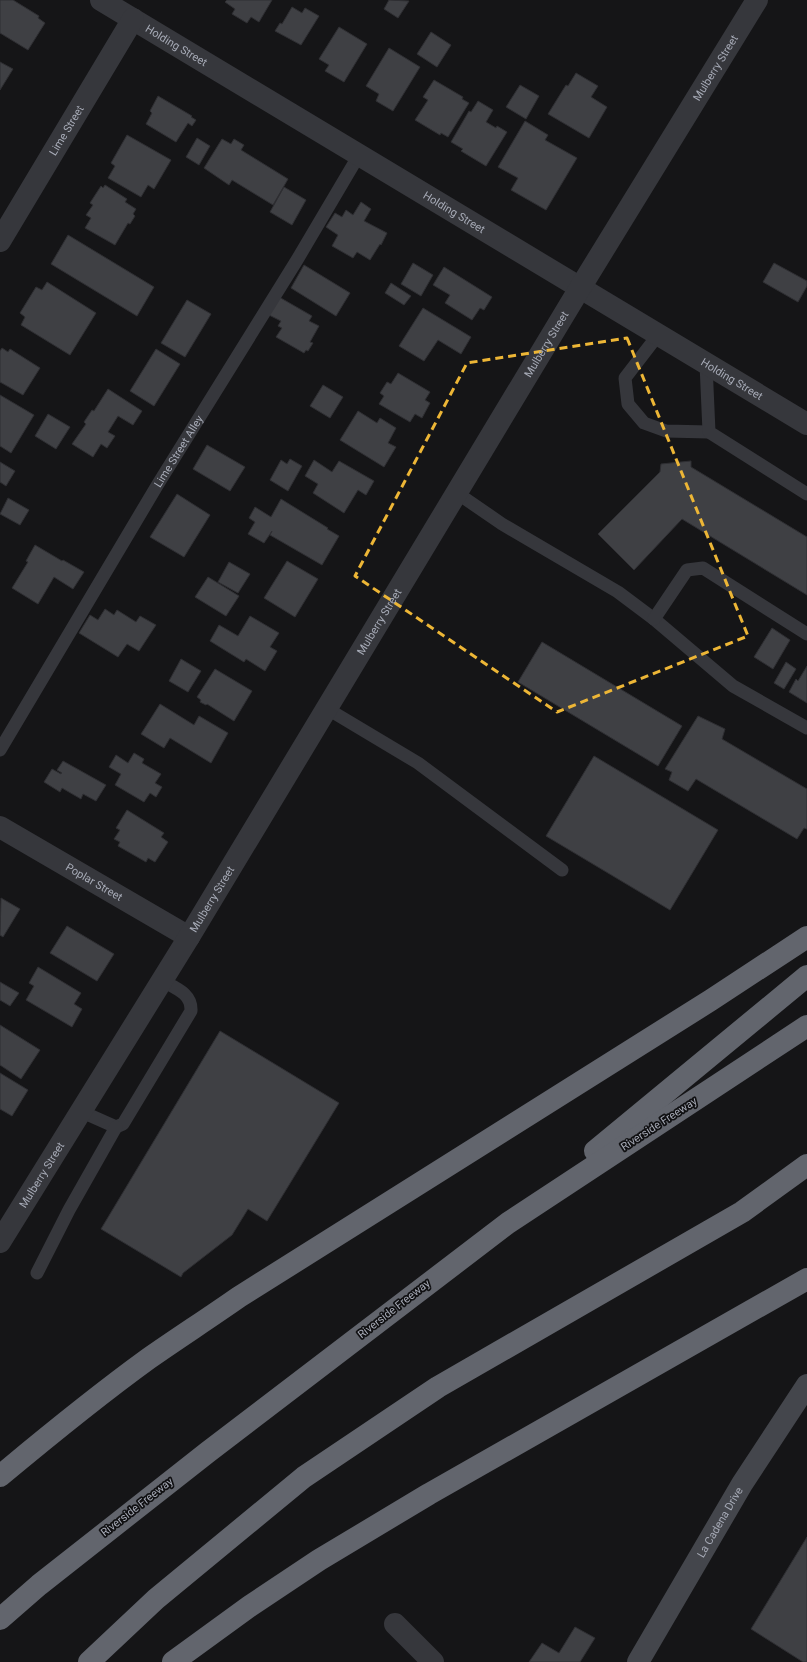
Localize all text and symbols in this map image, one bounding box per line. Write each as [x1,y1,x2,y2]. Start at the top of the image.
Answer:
street label: Holding Street [143,22,210,69]
street label: Mulberry Street [690,32,741,103]
street label: Lime Street [46,103,86,158]
street label: Holding Street [421,189,488,236]
street label: Mulberry Street [521,308,571,380]
street label: Holding Street [699,355,766,403]
street label: Lime Street Alley [151,412,206,490]
street label: Mulberry Street [354,586,404,657]
street label: Poplar Street [63,860,125,904]
street label: Mulberry Street [187,863,237,935]
street label: Riverside Freeway [619,1094,700,1153]
street label: Mulberry Street [16,1139,67,1210]
street label: Riverside Freeway [355,1276,433,1341]
street label: Riverside Freeway [98,1474,176,1539]
street label: La Cadena Drive [694,1484,745,1560]

